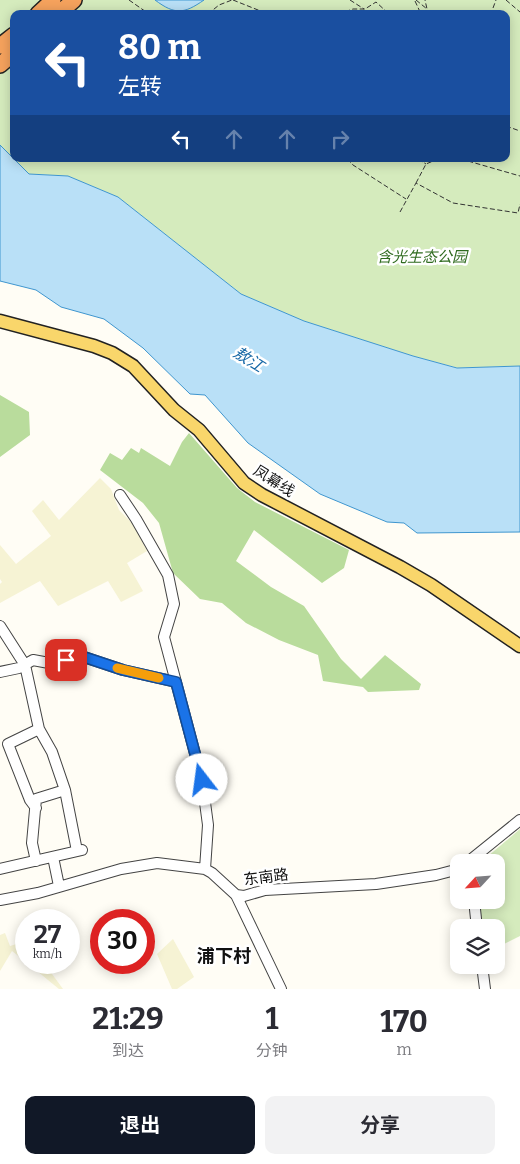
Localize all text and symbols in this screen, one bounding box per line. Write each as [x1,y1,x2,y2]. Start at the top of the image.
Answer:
text: 80 m [118,26,201,68]
icon: left [35,30,100,95]
text: 左转 [118,73,162,100]
icon: left [167,125,195,153]
icon: ahead [220,125,248,153]
icon: ahead [273,125,301,153]
icon: right [326,125,354,153]
park label: 含光生态公园 [377,248,469,266]
water label: 敖江 [230,343,269,377]
street label: 凤幕线 [250,461,298,501]
pin [45,639,87,681]
icon: arrive [52,646,80,674]
position arrow [175,753,227,805]
north arrow [450,854,505,909]
map controls [450,854,505,974]
street label: 东南路 [243,865,289,889]
speed limit sign: 30 [90,909,155,974]
button: layers [450,919,505,974]
text: 27 [34,920,61,950]
district label: 浦下村 [197,945,251,967]
text: km/h [33,947,62,961]
text: 21:29 [92,1001,164,1037]
text: 1 [266,1001,279,1037]
text: 170 [380,1004,428,1040]
text: m [396,1040,412,1059]
text: 到达 [112,1041,144,1060]
text: 分钟 [256,1041,288,1060]
button: 退出 [25,1096,255,1154]
button: 分享 [265,1096,495,1154]

